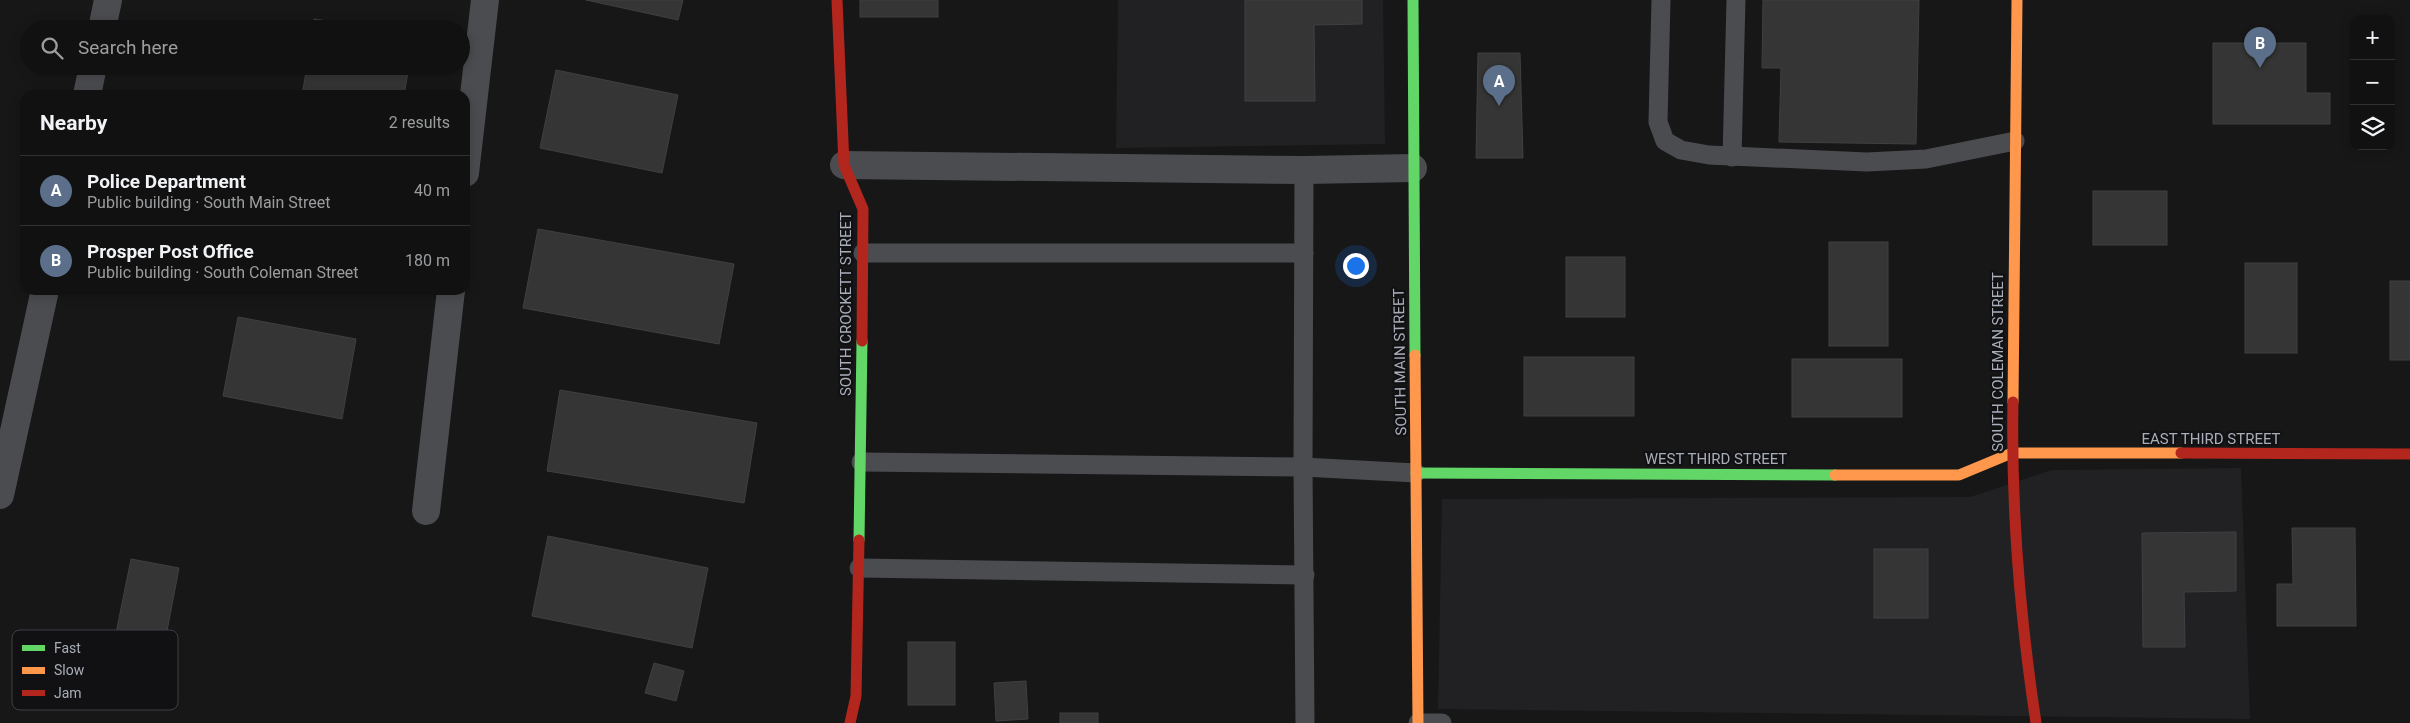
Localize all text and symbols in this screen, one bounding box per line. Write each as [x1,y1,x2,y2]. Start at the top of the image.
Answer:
map controls [2350,15,2395,150]
button: + [2350,15,2395,60]
search box [20,20,470,75]
pin: B [2244,27,2276,68]
icon: search [38,34,66,62]
text: Search here [78,36,178,59]
button: − [2350,60,2395,105]
pin: A [1483,65,1515,106]
button: layers [2350,105,2395,150]
text: Nearby [40,111,107,135]
text: 2 results [389,113,450,132]
text: Police Department [87,170,246,193]
text: A [51,181,61,200]
text: 40 m [414,181,450,200]
text: Public building · South Main Street [87,193,331,212]
street label: SOUTH CROCKETT STREET [837,212,855,396]
text: Prosper Post Office [87,240,254,263]
text: B [51,251,61,270]
text: 180 m [405,251,450,270]
your location [1343,253,1369,279]
text: Public building · South Coleman Street [87,263,359,282]
street label: SOUTH COLEMAN STREET [1989,272,2007,452]
street label: SOUTH MAIN STREET [1390,288,1410,436]
street label: EAST THIRD STREET [2141,430,2281,448]
street label: WEST THIRD STREET [1645,450,1787,468]
legend [12,630,178,710]
text: Fast [54,640,81,656]
text: Slow [54,662,85,678]
text: Jam [54,685,82,701]

